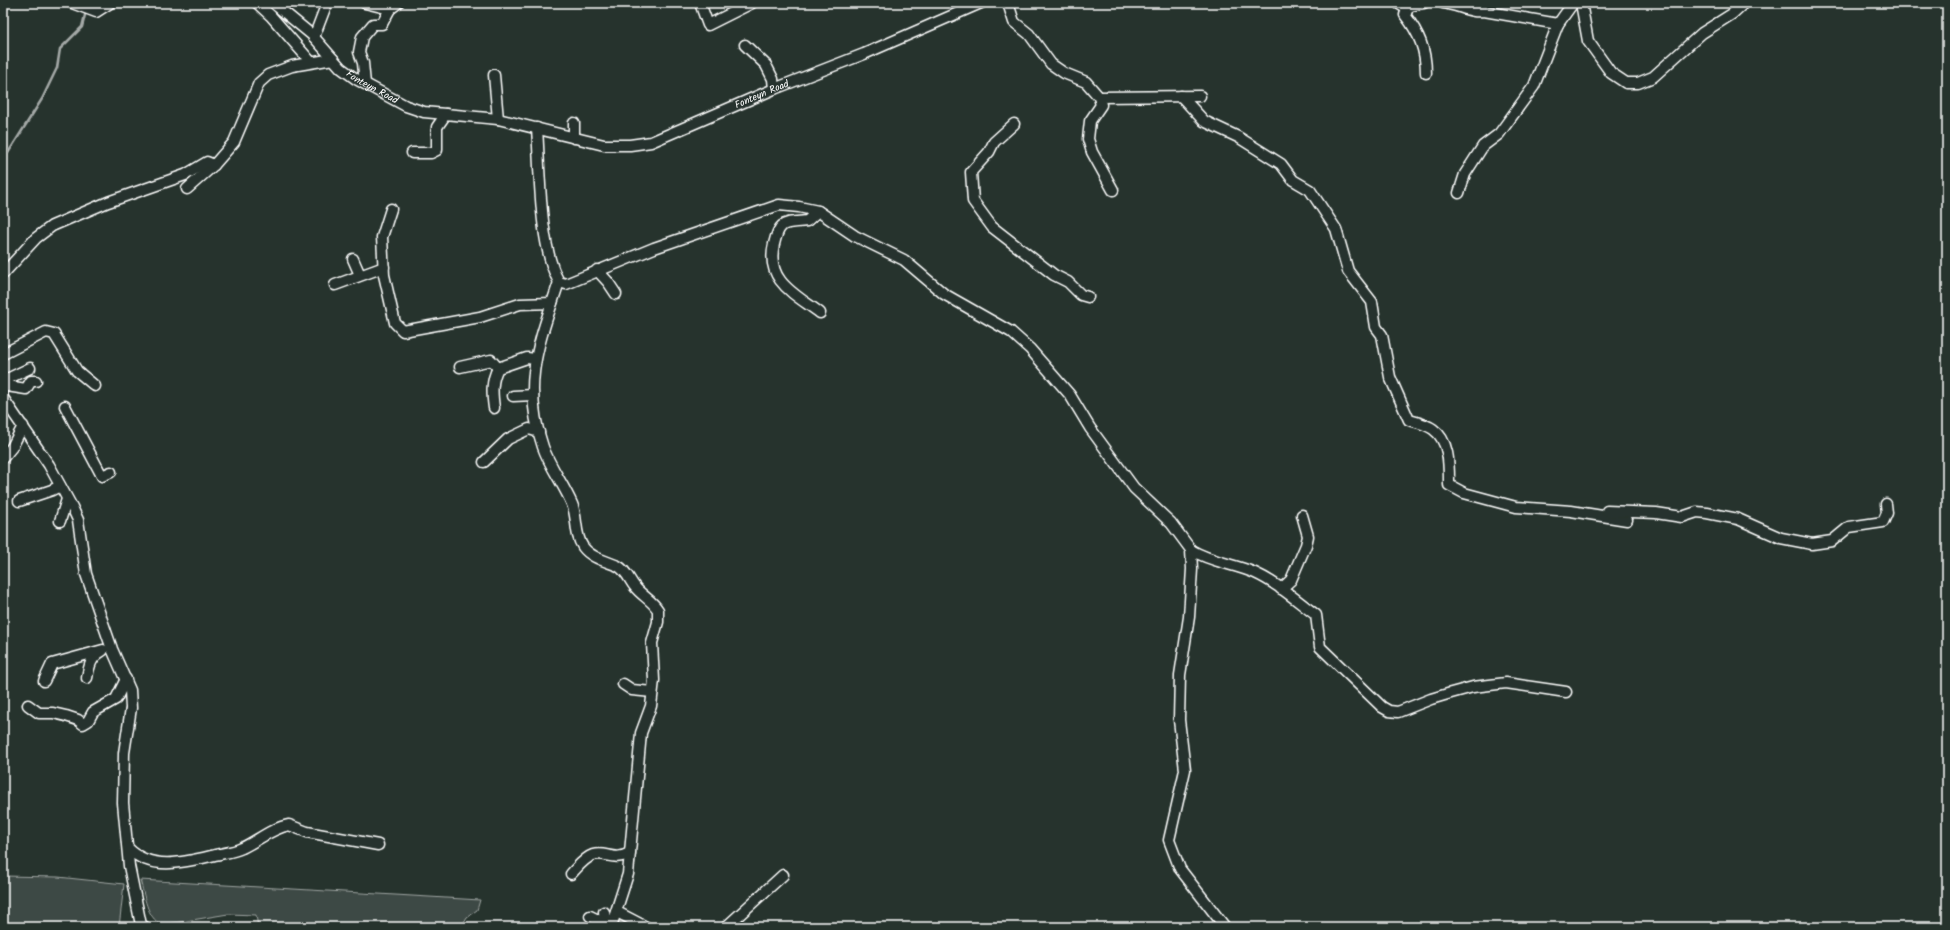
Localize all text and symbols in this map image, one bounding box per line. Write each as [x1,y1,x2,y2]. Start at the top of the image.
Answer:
street label: Fonteyn Road [343,66,402,109]
street label: Fonteyn Road [732,76,792,113]

